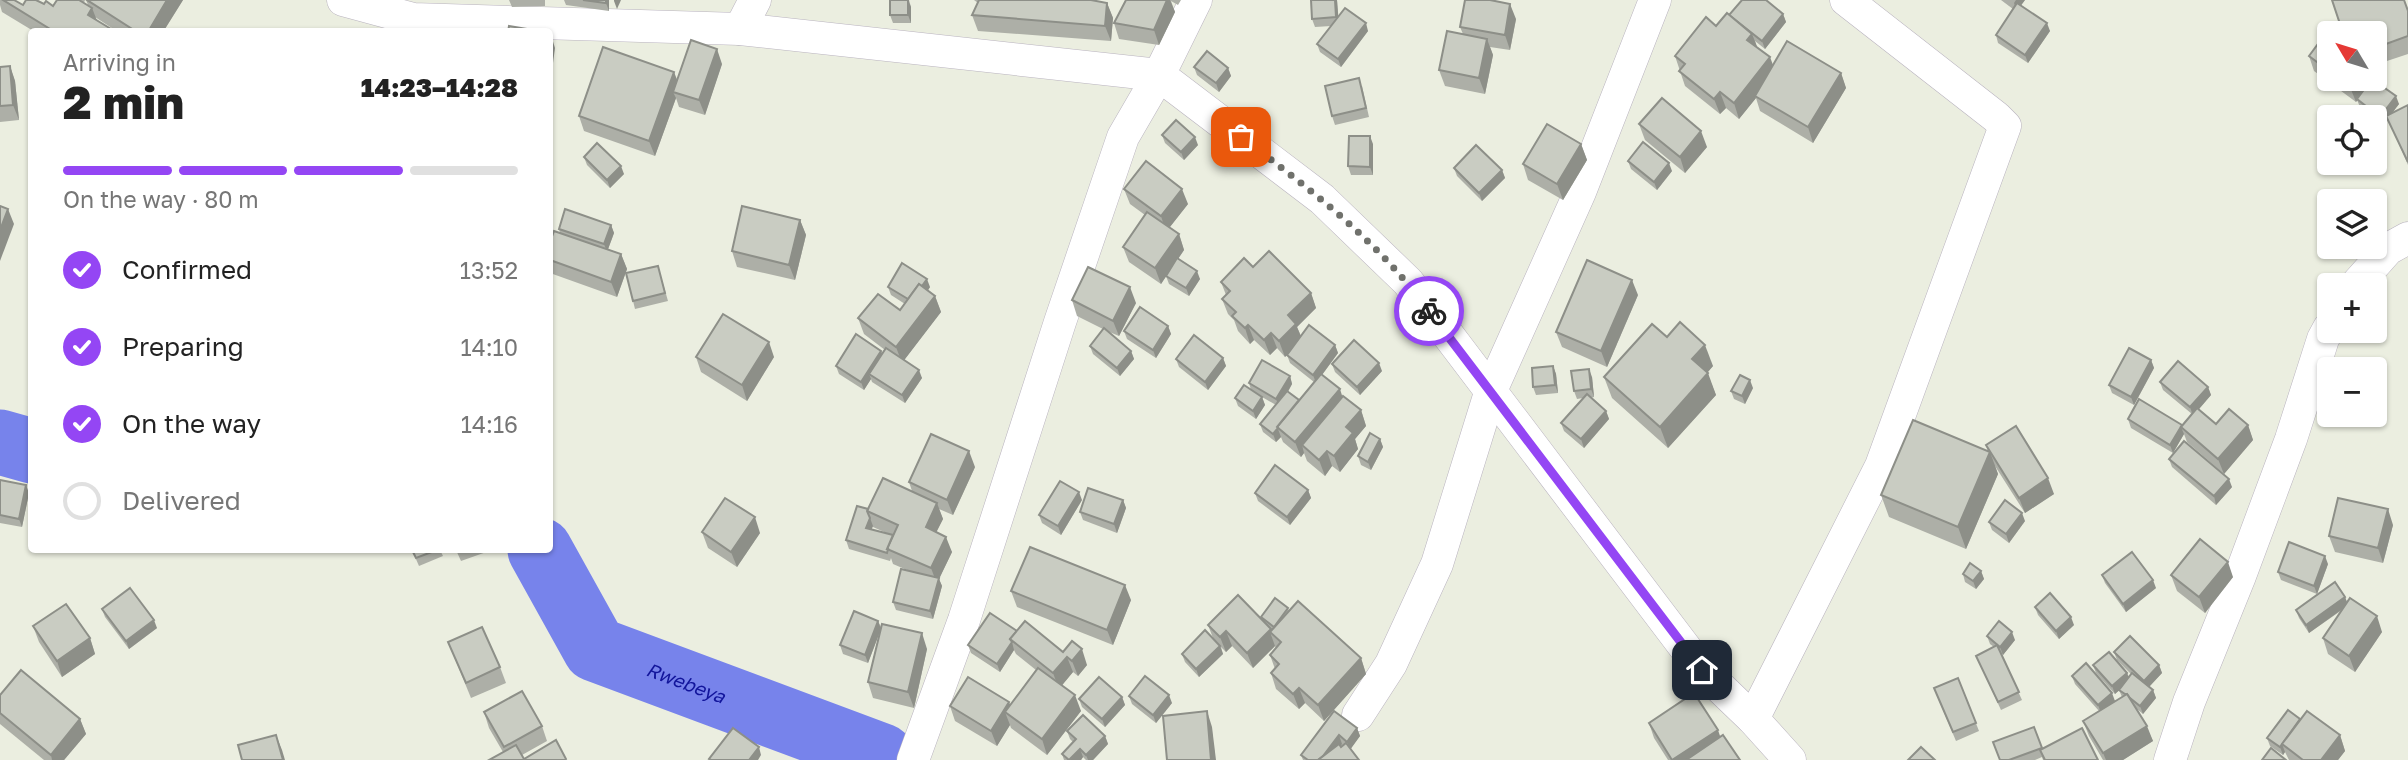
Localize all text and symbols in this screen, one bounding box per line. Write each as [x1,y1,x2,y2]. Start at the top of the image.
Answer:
north arrow [2317,21,2387,91]
map controls [2317,21,2387,427]
text: Arriving in [63,48,176,76]
text: 14:23–14:28 [361,72,518,103]
text: 2 min [63,74,184,129]
button: locate [2317,105,2387,175]
pin [1211,107,1271,167]
icon: bag [1222,118,1260,156]
text: On the way · 80 m [63,185,259,213]
button: layers [2317,189,2387,259]
icon: check [63,251,101,289]
text: Confirmed [122,254,252,285]
text: 13:52 [460,256,518,284]
button: + [2317,273,2387,343]
courier [1394,276,1464,346]
icon: bike [1410,292,1448,330]
icon: check [63,328,101,366]
text: Preparing [122,331,244,362]
text: 14:10 [461,333,518,361]
button: − [2317,357,2387,427]
icon: check [63,405,101,443]
text: On the way [122,408,261,439]
text: 14:16 [461,410,518,438]
text: Delivered [122,485,241,516]
pin [1672,640,1732,700]
icon: home [1683,651,1721,689]
water label: Rwebeya [643,657,730,708]

